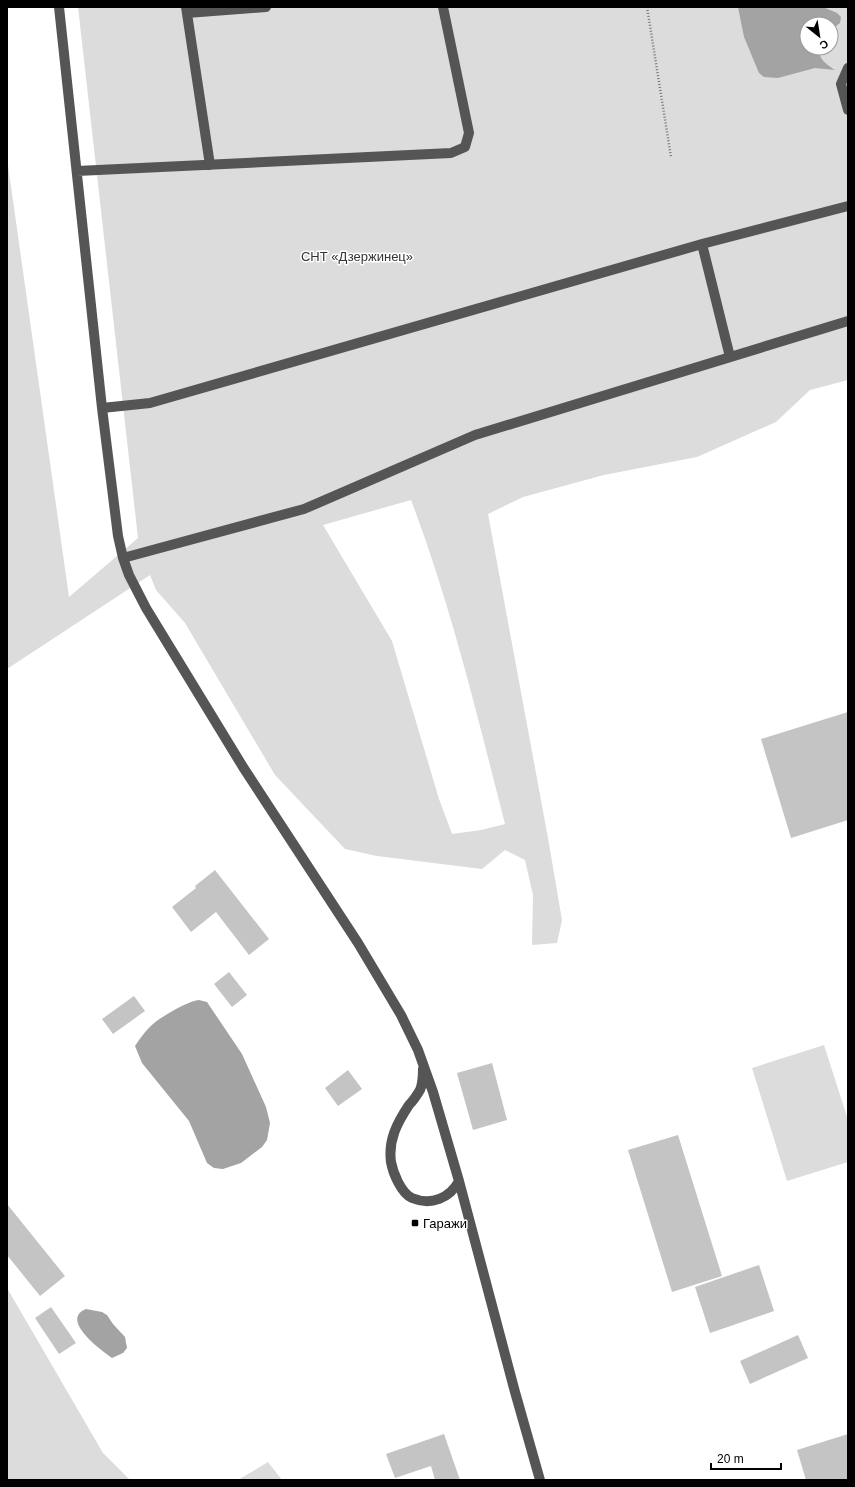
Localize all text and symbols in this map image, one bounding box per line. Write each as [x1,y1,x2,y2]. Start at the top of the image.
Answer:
north arrow [799,16,839,56]
text: С [818,37,830,52]
park label: СНТ «Дзержинец» [301,249,413,264]
place label: Гаражи [423,1216,467,1231]
marker: Гаражи [410,1218,420,1228]
scale bar [711,1445,781,1471]
text: 20 m [717,1452,744,1466]

